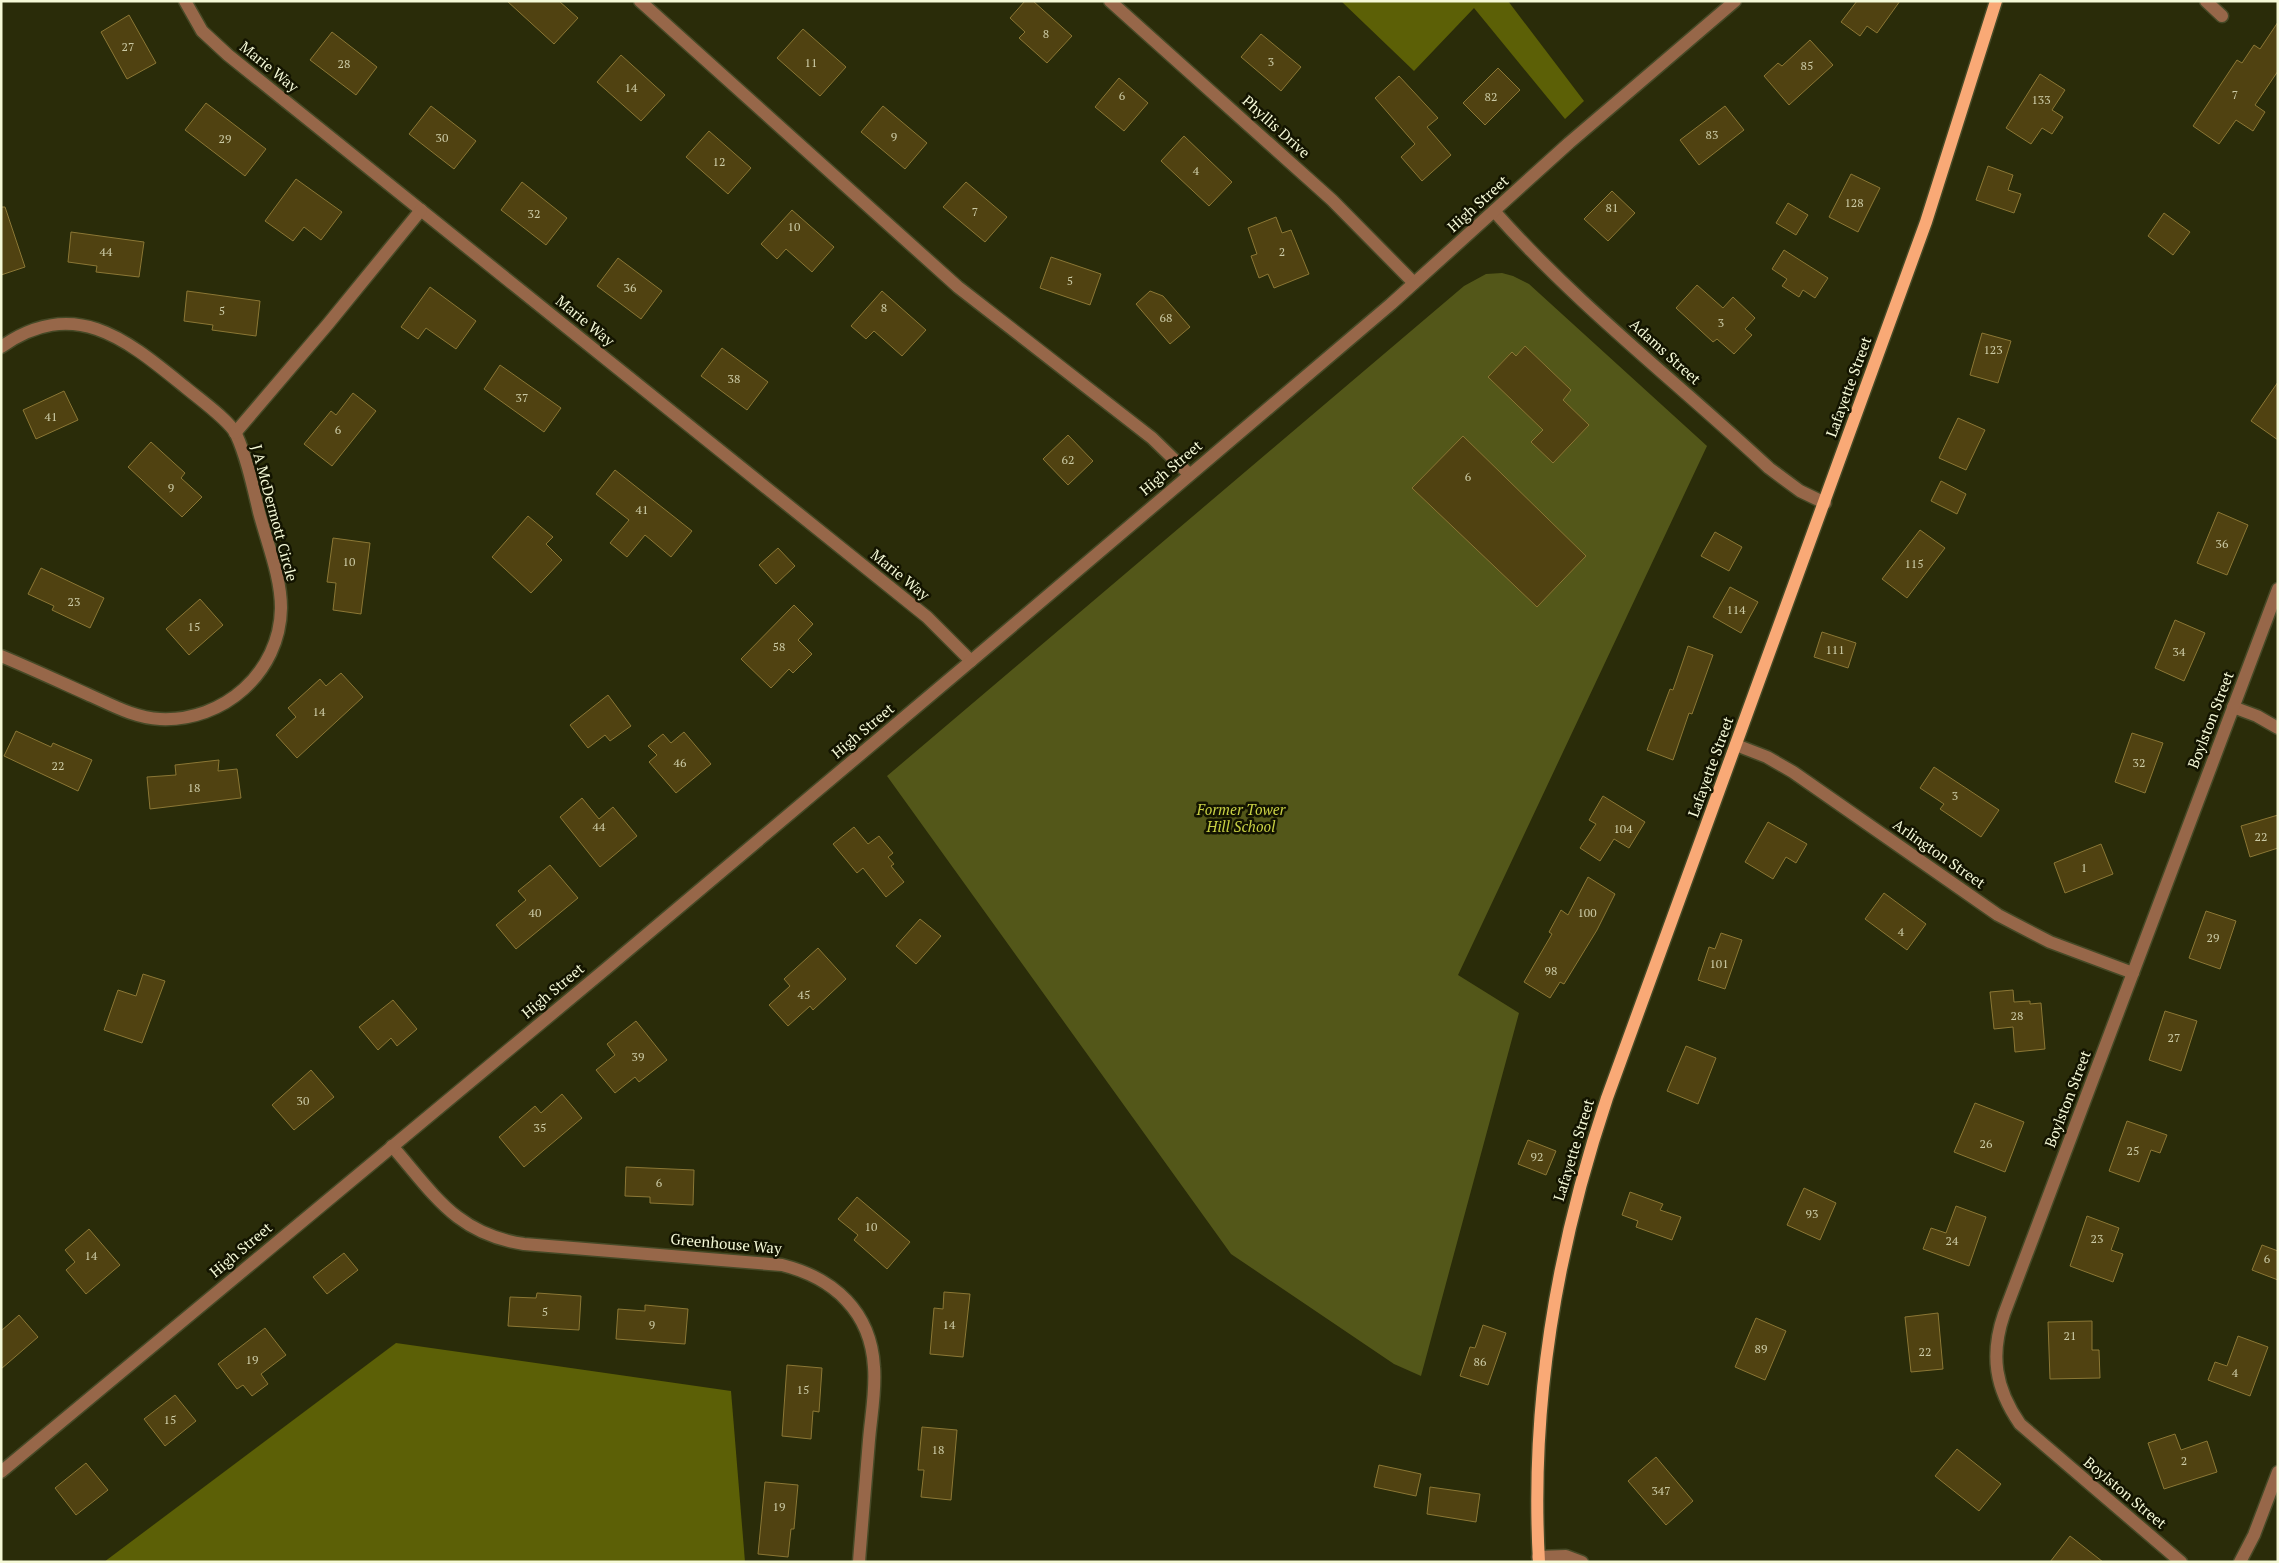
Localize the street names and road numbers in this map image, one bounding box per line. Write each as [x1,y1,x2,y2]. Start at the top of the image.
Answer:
street label: Marie Way [236,36,304,96]
street label: Phyllis Drive [1238,90,1315,162]
street label: High Street [1442,170,1513,236]
street label: Marie Way [552,290,620,350]
street label: Adams Street [1626,314,1706,389]
street label: Lafayette Street [1821,333,1876,440]
street label: High Street [1135,435,1206,499]
street label: J A McDermott Circle [247,442,303,583]
street label: Marie Way [867,544,935,604]
street label: Boylston Street [2182,668,2238,771]
street label: High Street [827,698,898,762]
street label: Lafayette Street [1683,713,1738,820]
street label: Arlington Street [1889,814,1990,893]
street label: High Street [517,958,588,1022]
street label: Boylston Street [2039,1047,2095,1150]
street label: Lafayette Street [1548,1096,1598,1203]
street label: High Street [205,1217,276,1281]
street label: Greenhouse Way [670,1228,783,1258]
street label: Boylston Street [2080,1452,2172,1533]

